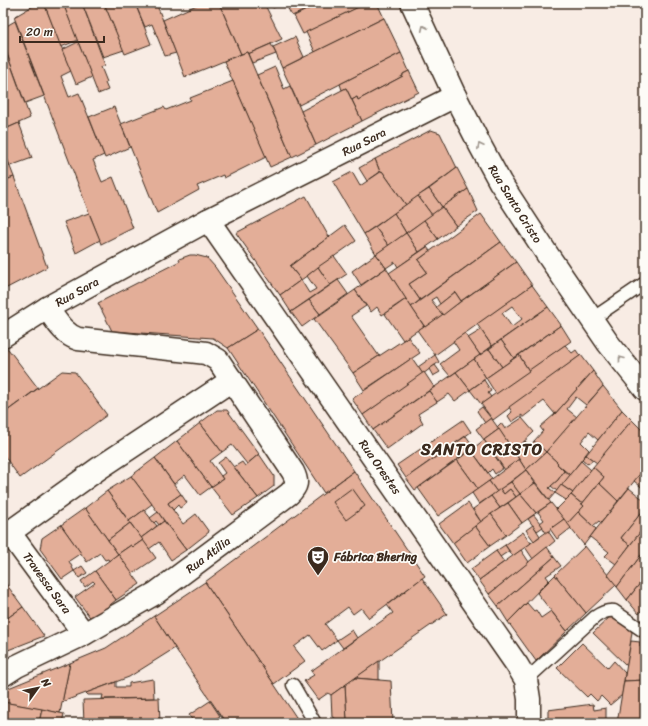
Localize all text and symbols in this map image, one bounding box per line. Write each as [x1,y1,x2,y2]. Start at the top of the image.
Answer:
scale bar [20,18,104,44]
text: 20 m [26,21,53,43]
one-way arrow [421,25,429,33]
street label: Rua Sara [338,121,390,163]
one-way arrow [477,142,485,150]
street label: Rua Santo Cristo [482,160,548,248]
street label: Rua Sara [51,271,103,313]
one-way arrow [618,356,625,363]
street label: Rua Orestes [353,435,407,500]
district label: SANTO CRISTO [420,435,543,464]
street label: Rua Atília [181,531,235,579]
theatre icon: Fábrica Bhering [305,544,331,577]
place label: Fábrica Bhering [333,546,418,568]
street label: Travessa Sara [17,547,78,620]
north arrow [18,668,58,708]
text: N [35,674,56,692]

